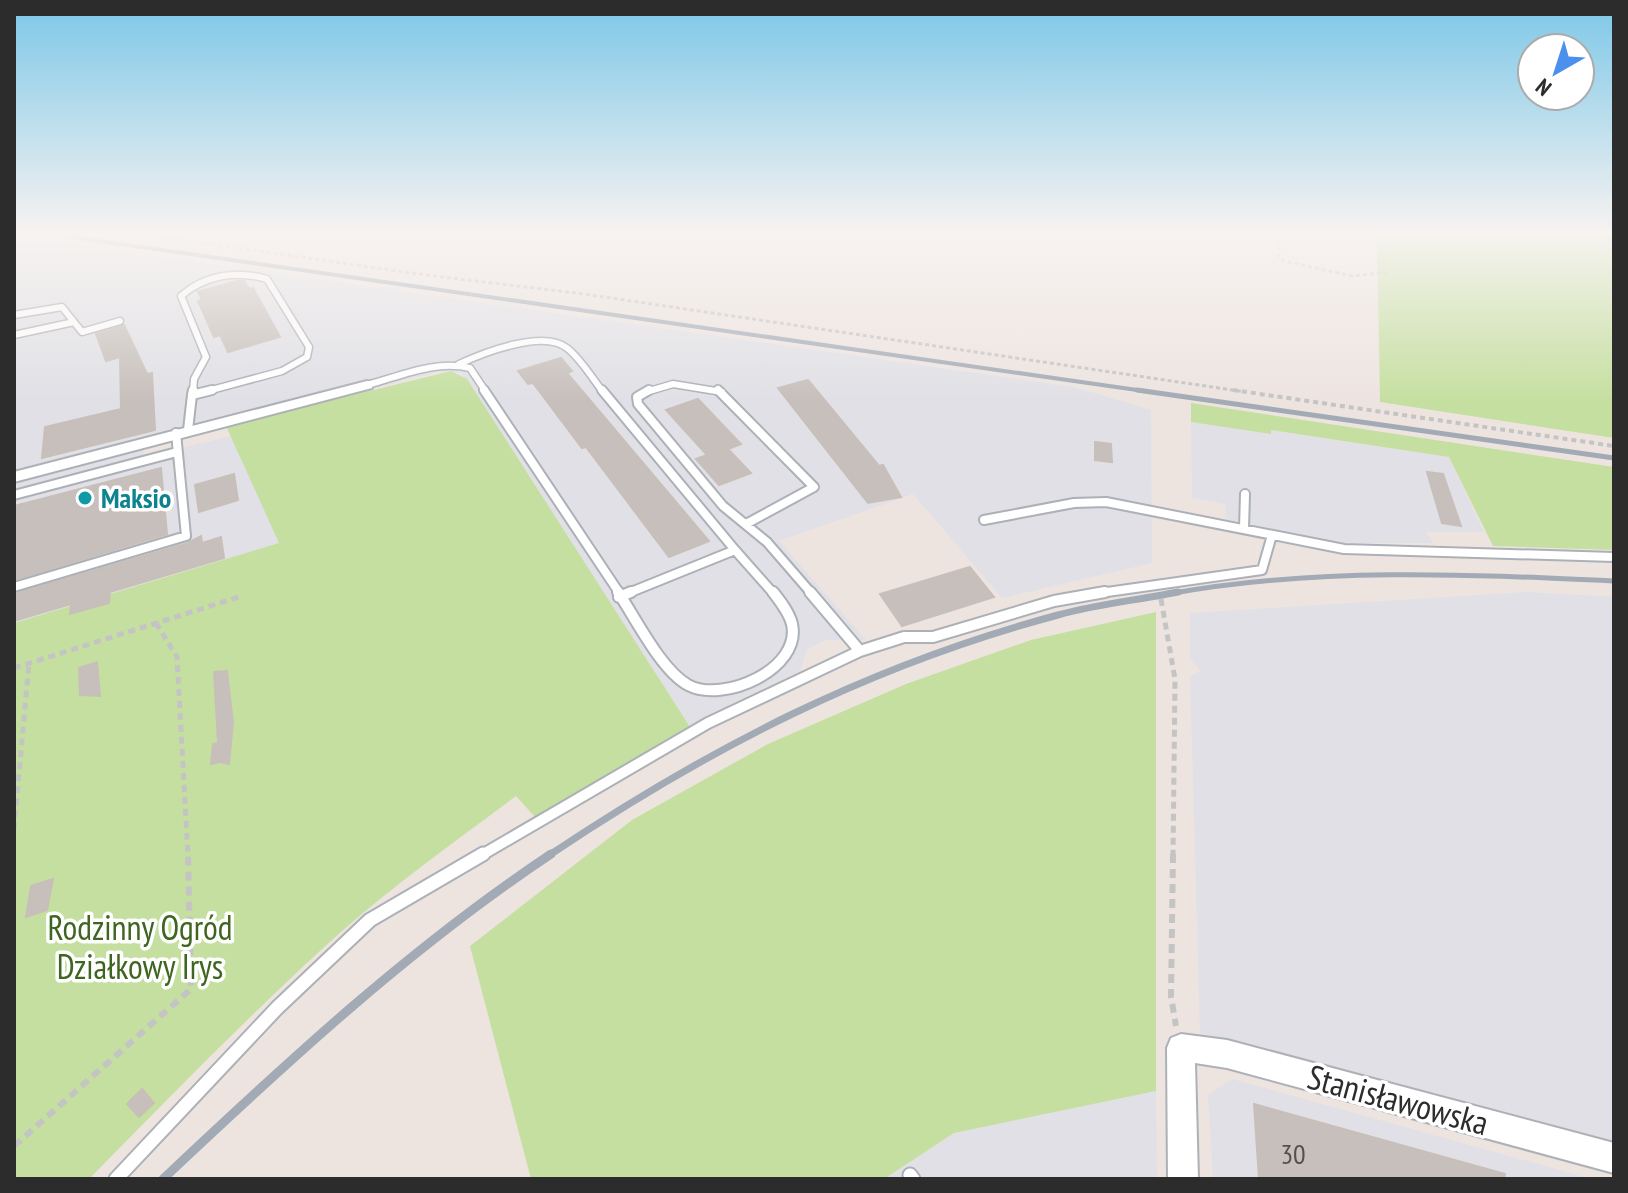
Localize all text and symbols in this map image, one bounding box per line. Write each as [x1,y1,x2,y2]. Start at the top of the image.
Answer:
north arrow [1516,32,1596,112]
text: N [1530,73,1557,102]
place label: Maksio [101,479,171,516]
marker: Maksio [76,489,94,507]
park label: Rodzinny Ogród Działkowy Irys [48,905,232,988]
street label: Stanisławowska [1303,1054,1493,1144]
house number: 30 [1280,1135,1306,1172]

